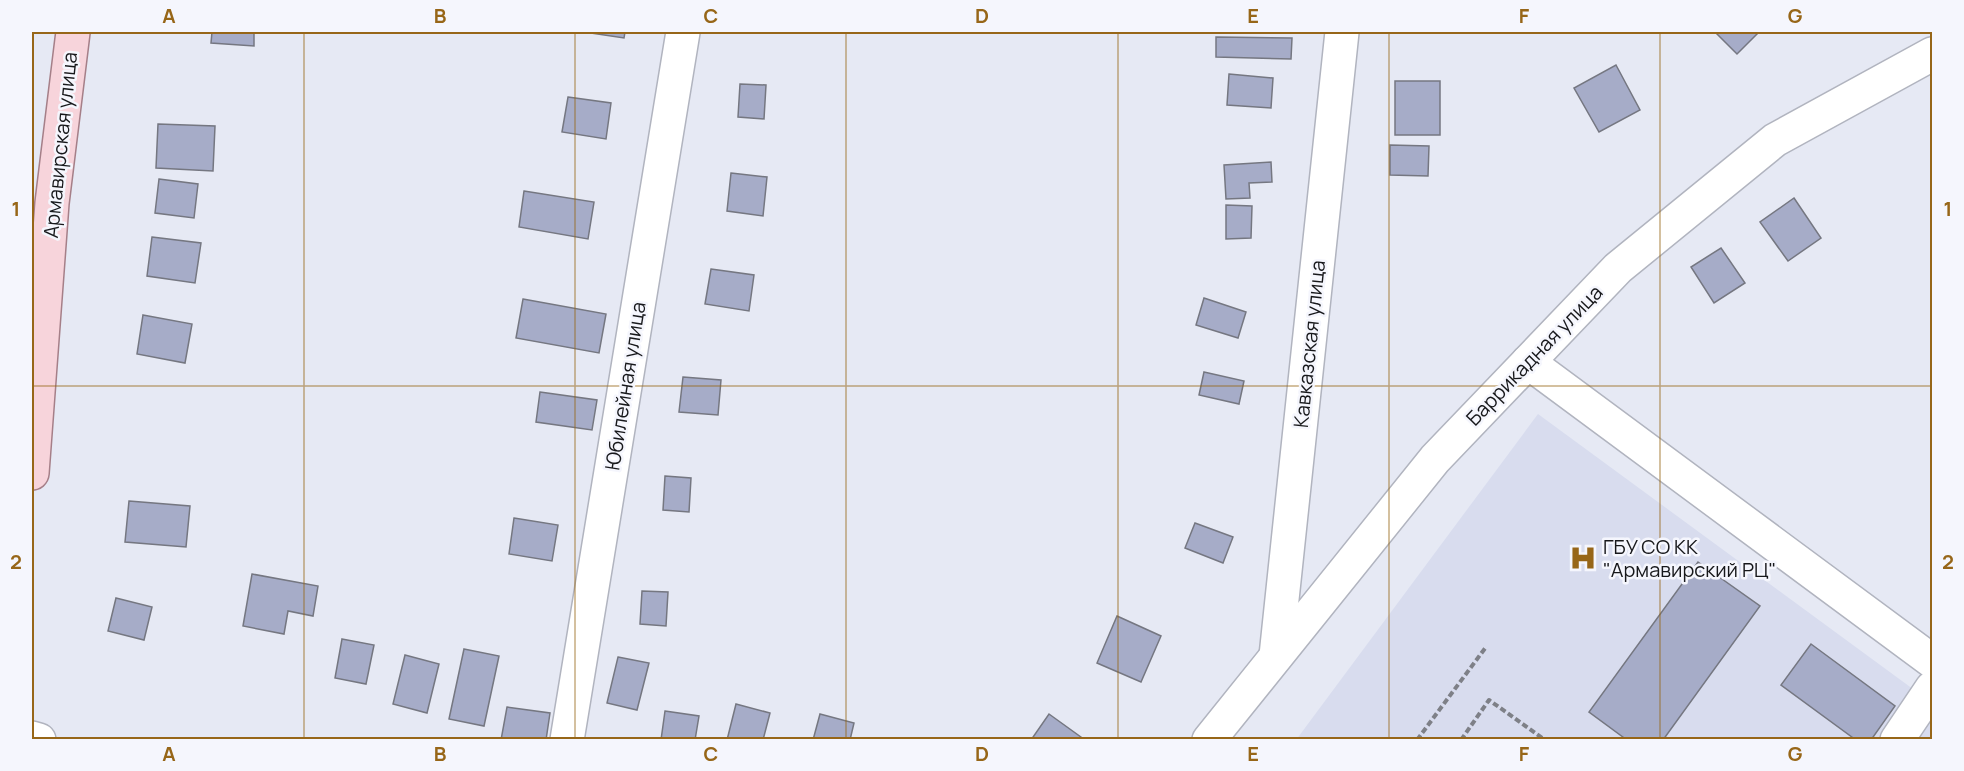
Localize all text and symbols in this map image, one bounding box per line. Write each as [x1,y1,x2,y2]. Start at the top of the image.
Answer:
text: A [162,2,176,29]
text: B [434,2,447,29]
text: C [704,2,718,29]
text: D [975,2,989,29]
text: E [1247,2,1259,29]
text: F [1519,2,1530,29]
text: G [1788,2,1803,29]
street label: Армавирская улица [37,51,83,239]
text: 1 [12,195,20,222]
text: 1 [1944,195,1952,222]
street label: Кавказская улица [1287,259,1331,429]
street label: Баррикадная улица [1460,279,1608,431]
street label: Юбилейная улица [598,300,652,472]
place label: ГБУ СО КК "Армавирский РЦ" [1603,533,1776,583]
hospital icon: ГБУ СО КК "Армавирский РЦ" [1568,543,1598,573]
text: 2 [10,548,22,575]
text: 2 [1942,548,1954,575]
text: A [162,740,176,767]
text: B [434,740,447,767]
text: C [704,740,718,767]
text: D [975,740,989,767]
text: E [1247,740,1259,767]
text: F [1519,740,1530,767]
text: G [1788,740,1803,767]

